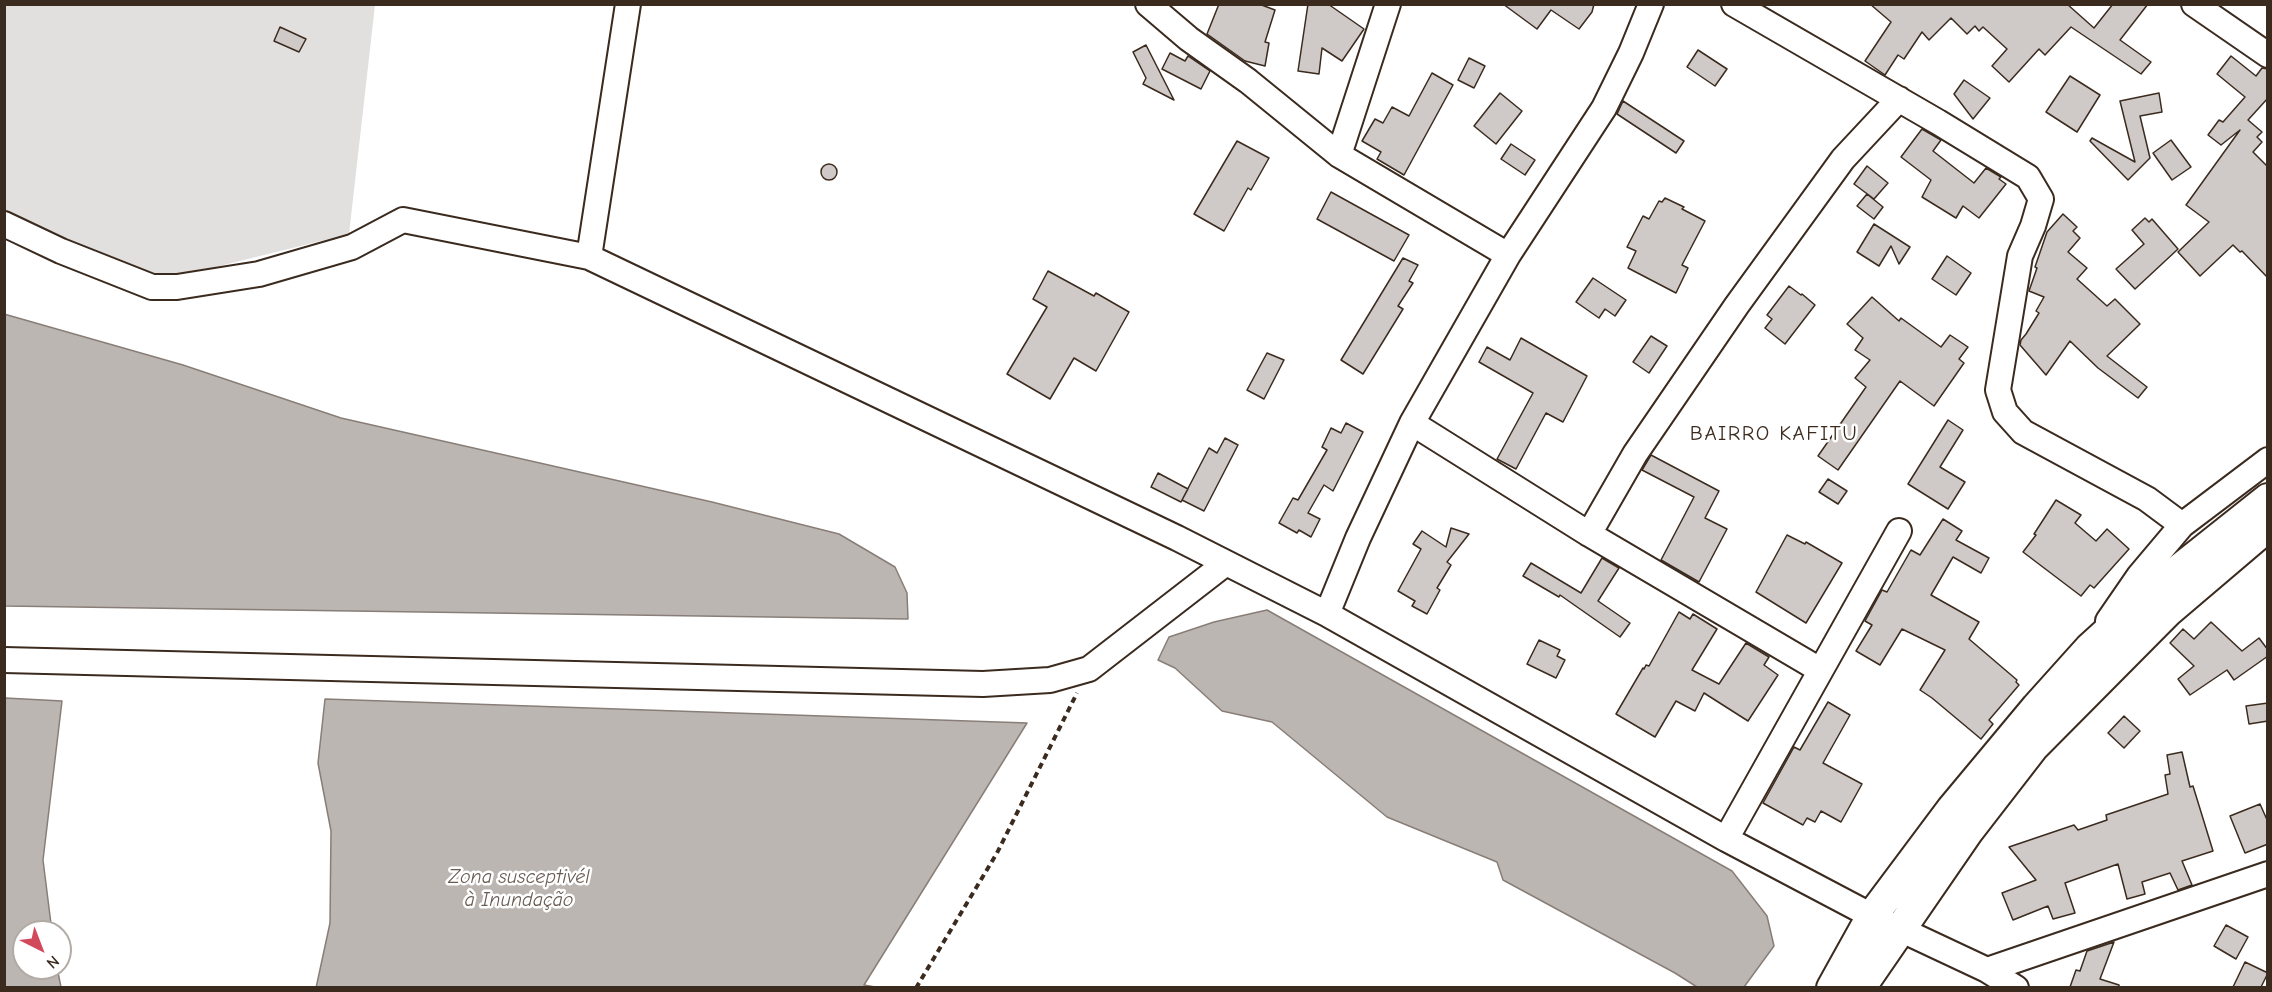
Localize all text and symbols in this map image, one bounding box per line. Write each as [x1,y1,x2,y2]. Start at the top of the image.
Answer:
district label: BAIRRO KAFITU [1690,421,1858,447]
water label: Zona susceptivél à Inundação [448,865,590,912]
north arrow [12,920,72,980]
text: N [43,952,63,972]

